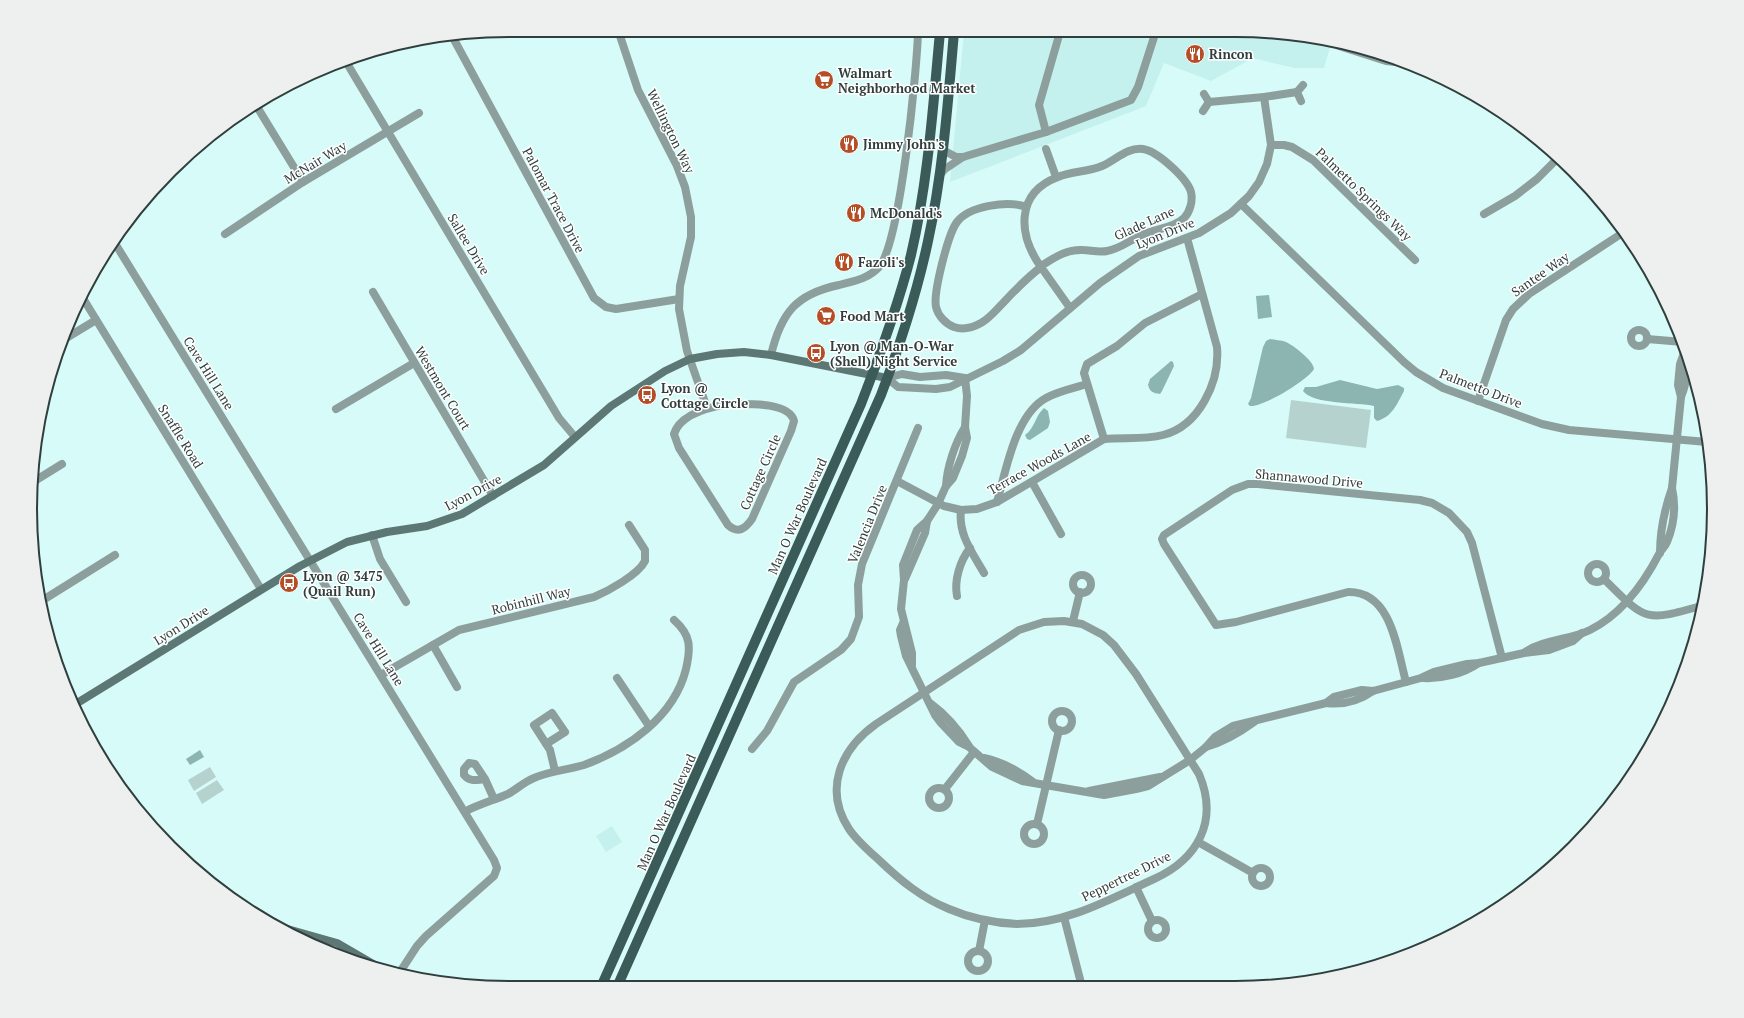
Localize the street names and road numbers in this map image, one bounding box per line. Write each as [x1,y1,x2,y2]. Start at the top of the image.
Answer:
street label: Wellington Way [643,86,699,176]
street label: McNair Way [280,136,350,188]
street label: Palmetto Springs Way [1312,143,1416,245]
street label: Palomar Trace Drive [519,144,589,256]
street label: Glade Lane [1111,202,1177,244]
street label: Sallee Drive [444,210,494,278]
street label: Lyon Drive [1133,213,1197,253]
street label: Santee Way [1507,247,1573,301]
street label: Cave Hill Lane [179,333,239,413]
street label: Westmont Court [411,343,475,433]
street label: Palmetto Drive [1437,364,1525,412]
street label: Snaffle Road [154,401,208,471]
street label: Terrace Woods Lane [984,427,1094,499]
street label: Cottage Circle [735,431,785,513]
street label: Man O War Boulevard [763,455,831,577]
street label: Shannawood Drive [1254,464,1364,492]
street label: Lyon Drive [441,470,505,514]
street label: Valencia Drive [843,482,891,566]
street label: Robinhill Way [490,581,573,619]
street label: Lyon Drive [150,601,212,649]
street label: Cave Hill Lane [349,609,409,689]
street label: Man O War Boulevard [632,751,700,873]
street label: Peppertree Drive [1078,847,1174,905]

